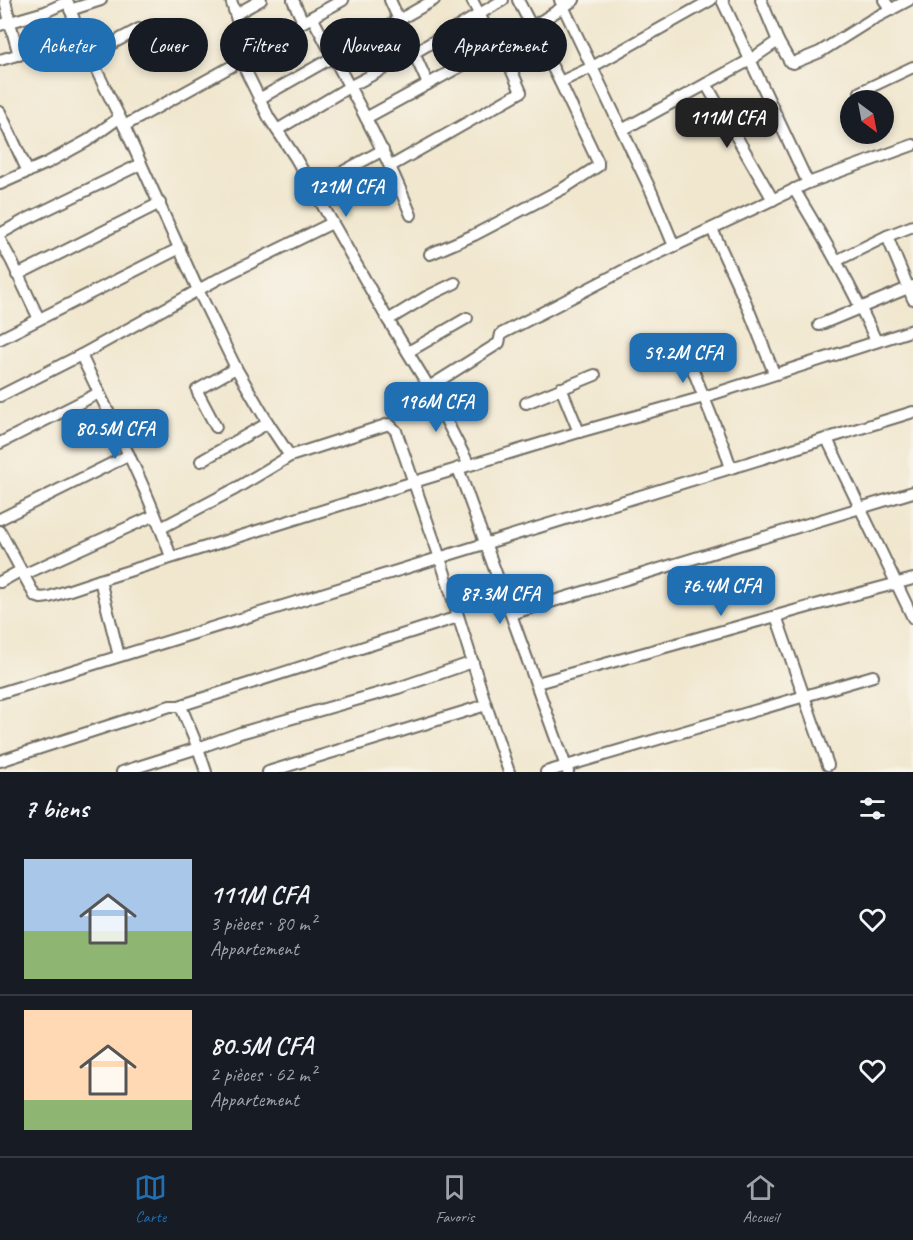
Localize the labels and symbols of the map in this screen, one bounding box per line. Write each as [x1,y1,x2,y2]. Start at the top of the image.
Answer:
north arrow [840,90,894,144]
pin: 111M CFA [665,98,789,149]
pin: 121M CFA [284,167,408,218]
pin: 59.2M CFA [614,333,752,384]
pin: 196M CFA [374,382,498,433]
pin: 80.5M CFA [46,409,184,460]
pin: 76.4M CFA [652,566,790,617]
pin: 87.3M CFA [431,574,569,625]

